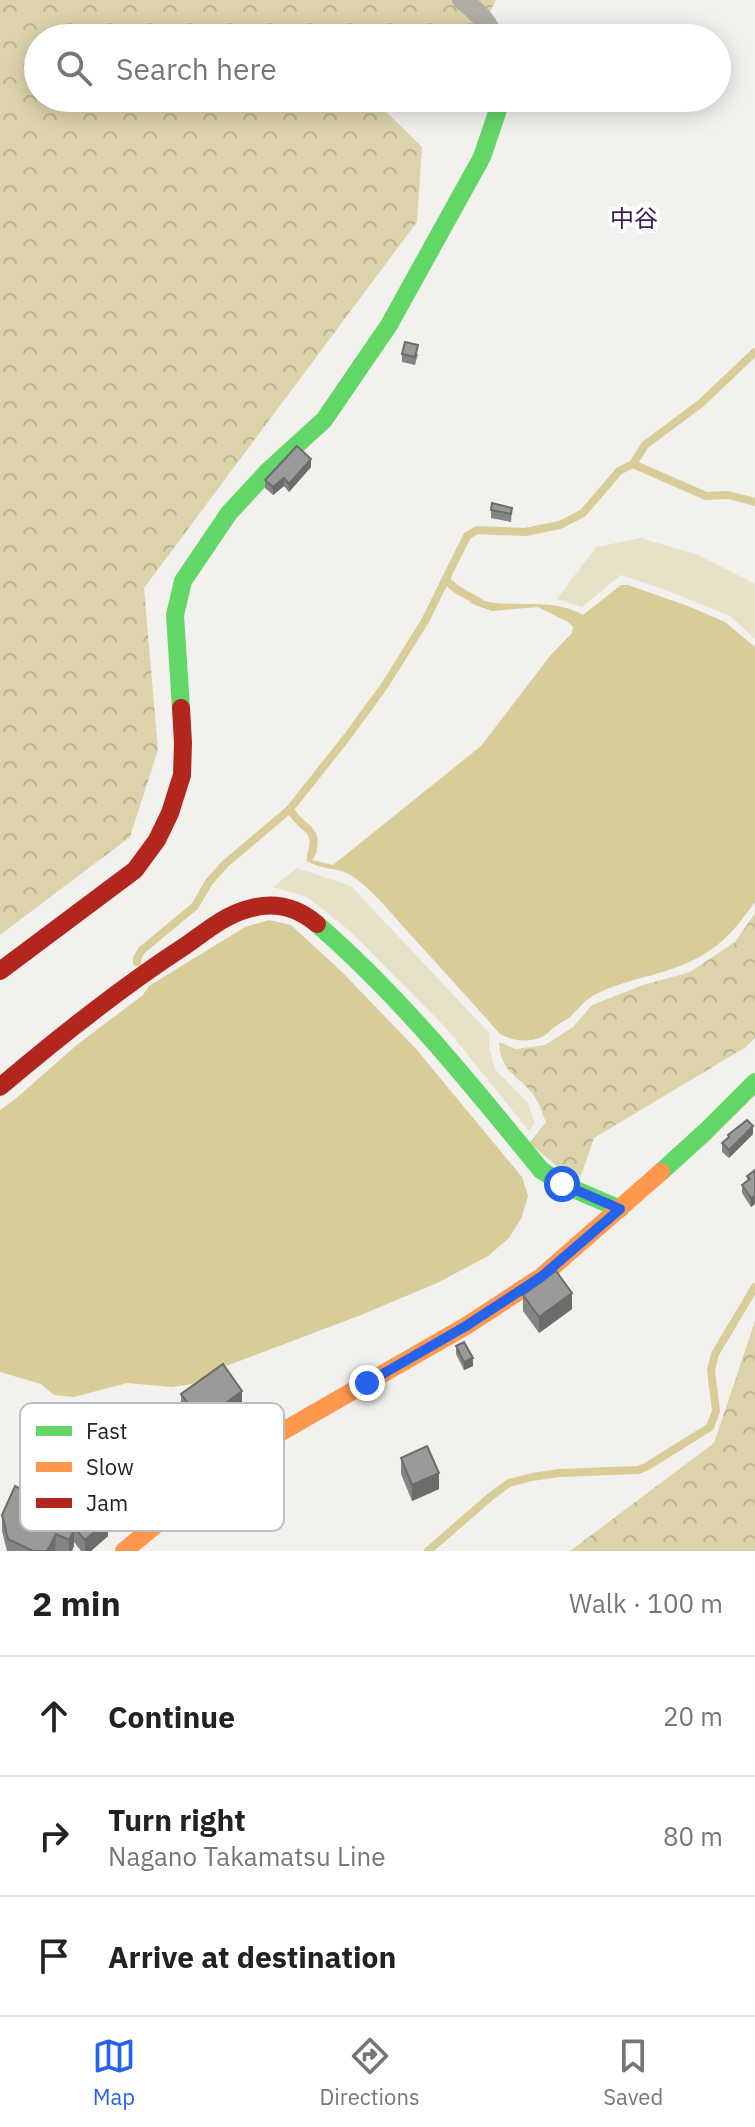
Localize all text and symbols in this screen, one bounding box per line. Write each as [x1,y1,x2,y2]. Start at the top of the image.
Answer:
search box [24,24,731,112]
icon: search [52,46,96,90]
text: Search here [116,49,277,88]
district label: 中谷 [610,202,658,234]
route start [544,1166,580,1202]
route end [349,1365,385,1401]
legend [20,1403,284,1531]
text: Fast [86,1416,127,1445]
text: Slow [86,1452,134,1481]
text: Jam [86,1488,128,1517]
text: 2 min [32,1581,121,1625]
text: Walk · 100 m [569,1586,723,1620]
icon: ahead [32,1694,76,1738]
text: Continue [108,1697,235,1736]
text: 20 m [663,1699,723,1733]
text: Turn right [108,1800,246,1839]
icon: right [32,1814,76,1858]
text: 80 m [663,1819,723,1853]
text: Nagano Takamatsu Line [108,1839,386,1873]
icon: arrive [32,1934,76,1978]
text: Arrive at destination [108,1937,396,1976]
tab: Map [92,2034,136,2111]
tab: Directions [320,2034,420,2111]
tab: Saved [603,2034,663,2111]

